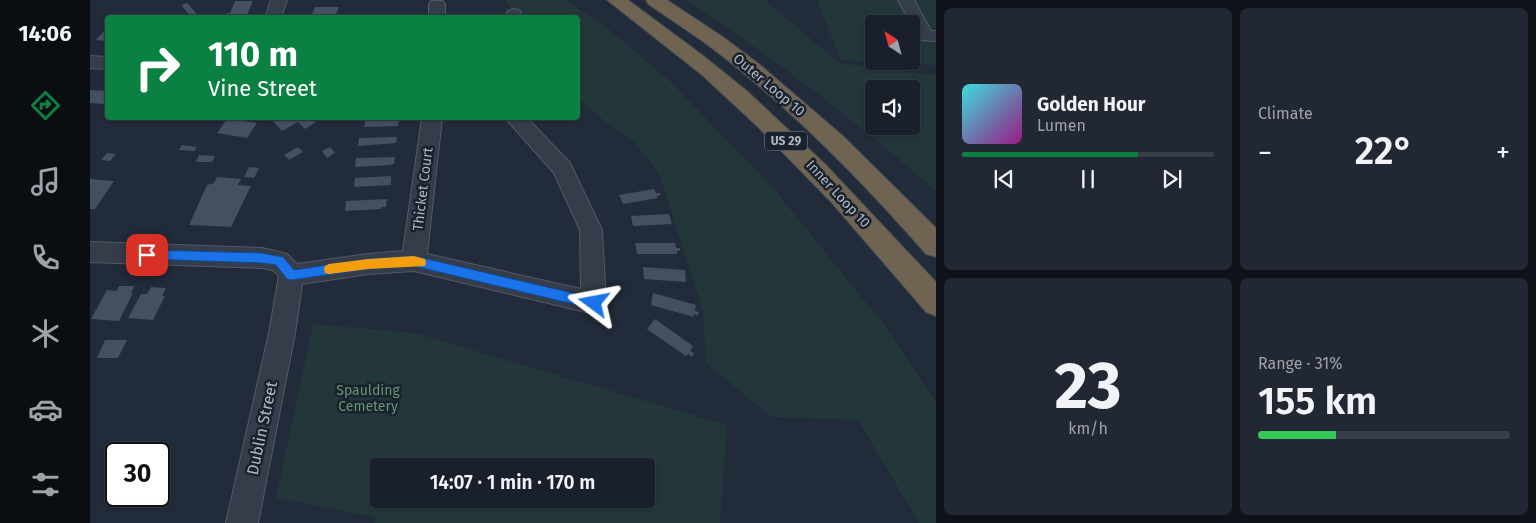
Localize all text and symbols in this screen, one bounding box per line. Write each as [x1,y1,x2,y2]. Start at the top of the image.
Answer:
north arrow [865,15,920,70]
map controls [865,15,920,135]
text: 14:06 [18,20,72,47]
text: 110 m [208,33,298,75]
icon: right [125,35,190,100]
street label: Outer Loop 10 [730,50,808,120]
text: Vine Street [208,75,317,102]
button: sound [865,80,920,135]
icon: directions [28,88,63,123]
text: Golden Hour [1037,93,1146,116]
text: Climate [1258,104,1313,123]
text: Lumen [1037,116,1086,135]
text: 22° [1355,128,1413,174]
road number: US 29 [765,132,807,150]
text: − [1258,136,1272,169]
text: + [1496,136,1510,169]
street label: Thicket Court [409,145,437,232]
street label: Inner Loop 10 [802,157,874,231]
icon: music [28,164,63,199]
icon: previous [990,165,1018,193]
icon: pause [1074,165,1102,193]
icon: next [1158,165,1186,193]
pin [126,234,168,276]
icon: phone [28,240,63,275]
icon: arrive [133,241,161,269]
position arrow [567,276,619,328]
icon: climate [28,316,63,351]
text: 23 [1054,347,1122,425]
text: Range · 31% [1258,354,1342,373]
text: 155 km [1258,378,1377,424]
street label: Dublin Street [243,379,281,477]
park label: Spaulding Cemetery [336,382,400,415]
icon: car [28,392,63,427]
text: km/h [1068,419,1108,438]
speed limit sign: 30 [105,442,170,507]
icon: filters [28,467,63,502]
text: 14:07 · 1 min · 170 m [430,471,595,494]

